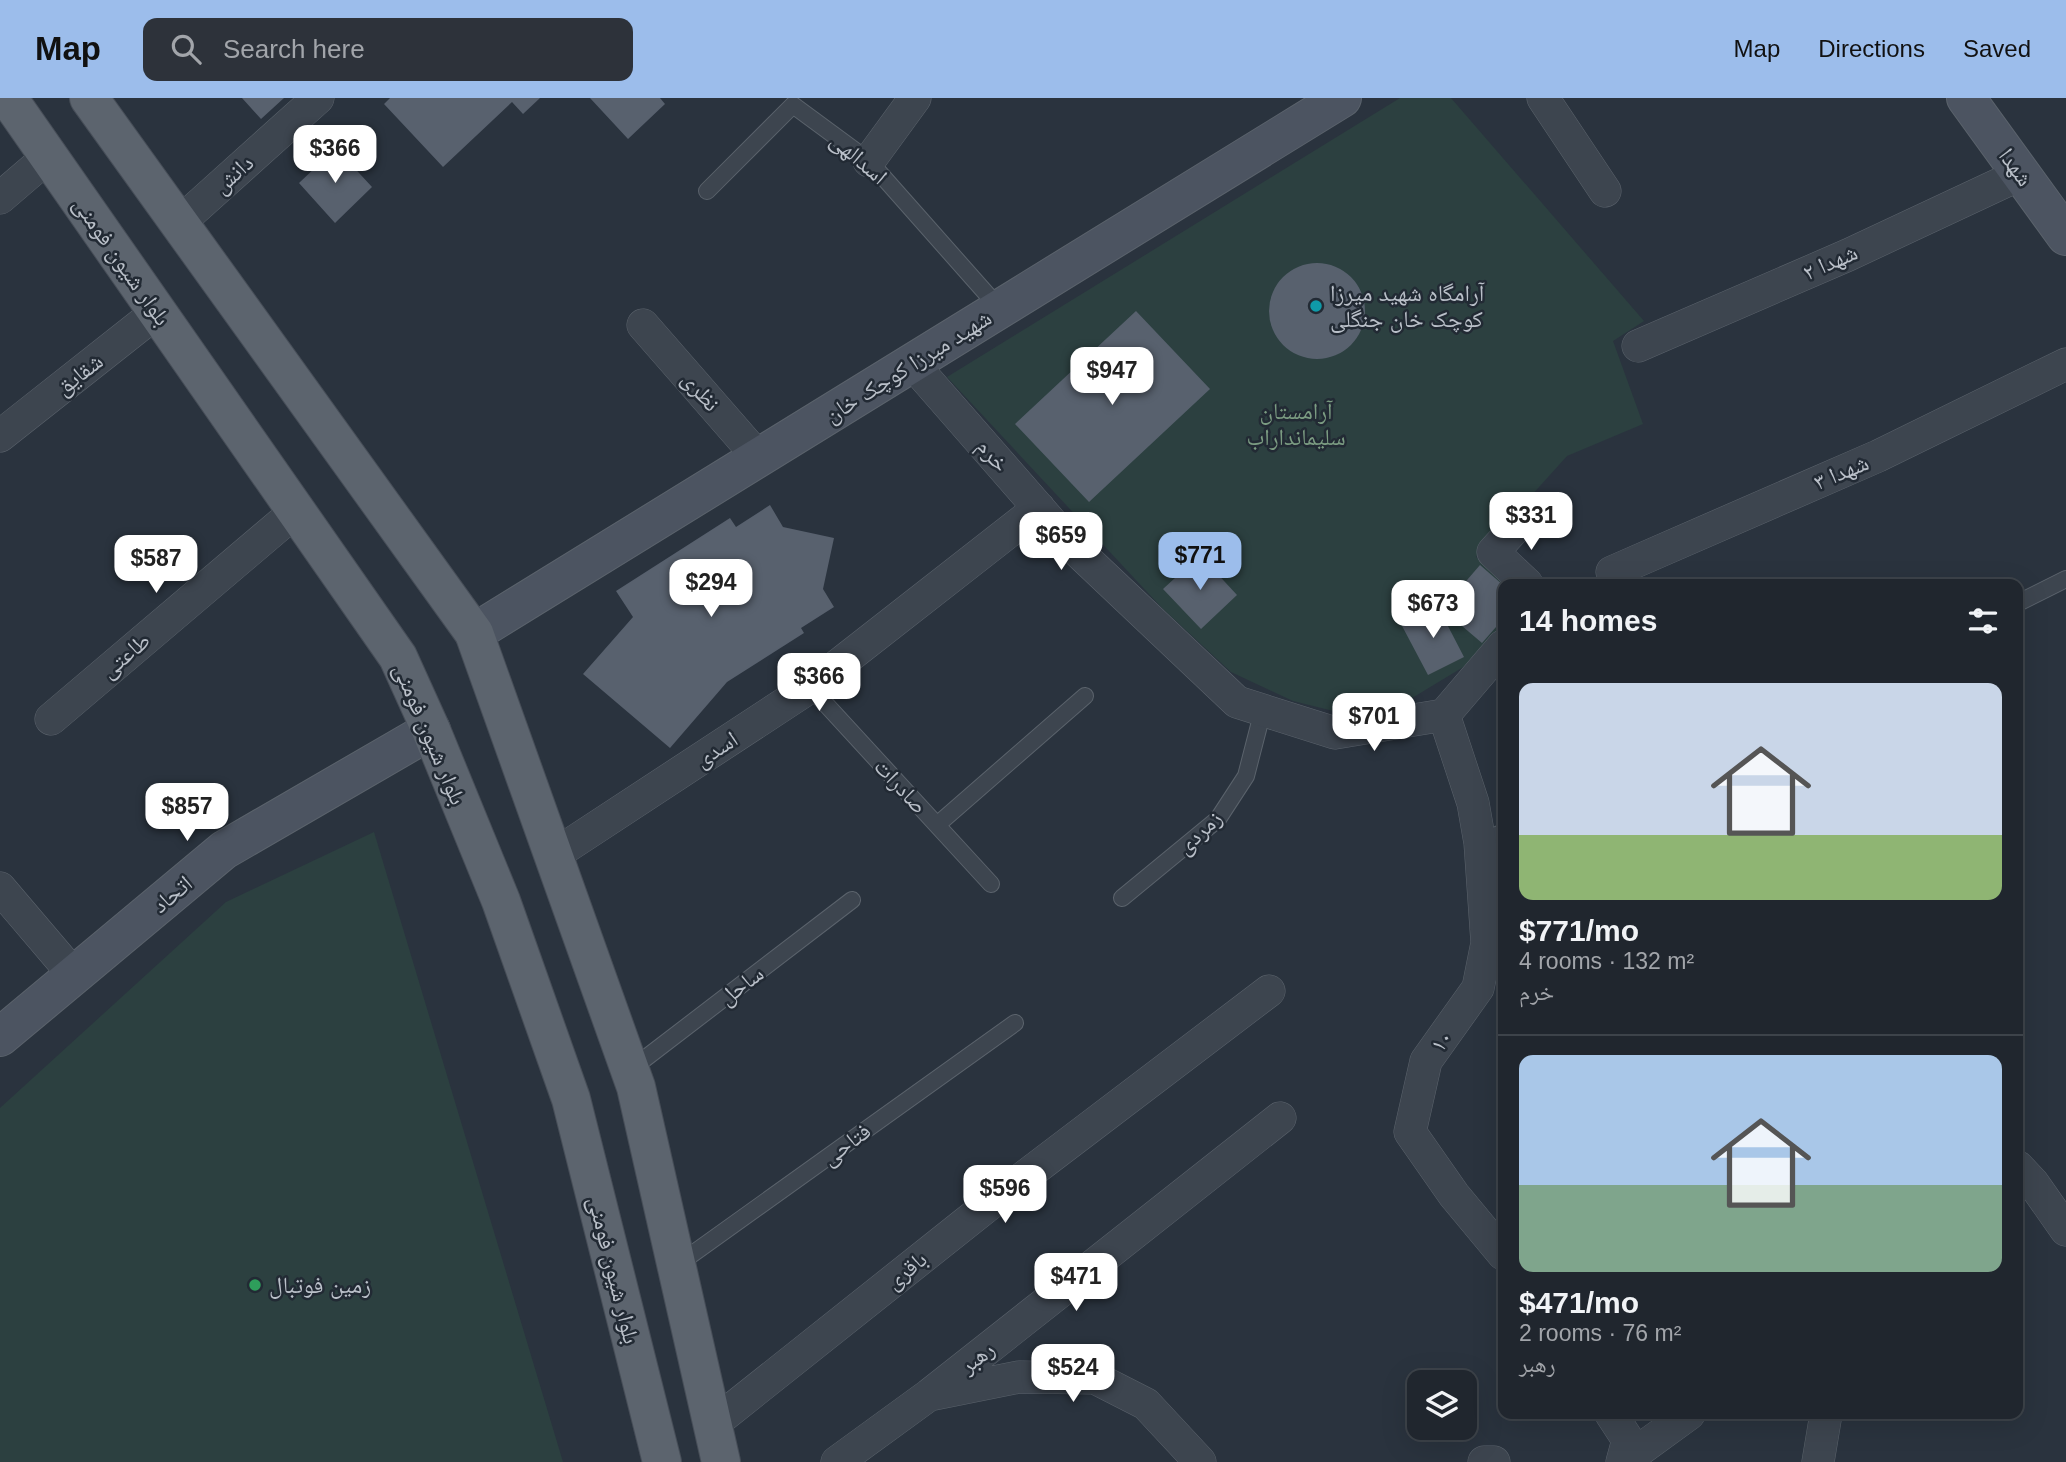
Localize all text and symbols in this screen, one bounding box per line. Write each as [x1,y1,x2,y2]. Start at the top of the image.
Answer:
search box [143,18,633,81]
text: Map [35,30,101,67]
icon: search [167,30,205,68]
text: Search here [223,34,365,64]
text: Map [1734,35,1780,62]
text: Directions [1818,35,1925,62]
text: Saved [1963,35,2031,62]
pin: $366 [294,126,376,185]
street label: اسدالهی [825,126,893,190]
text: $366 [309,135,361,161]
street label: شهدا [1994,143,2038,191]
street label: دانش [208,149,259,199]
street label: بلوار شیون فومنی [67,192,176,331]
street label: شهدا ۲ [1799,239,1861,285]
place label: آرامگاه شهید میرزا کوچک خان جنگلی [1330,280,1486,333]
marker: آرامگاه شهید میرزا کوچک خان جنگلی [1308,298,1324,314]
street label: شهید میرزا کوچک خان [820,304,997,429]
street label: شقایق [50,348,108,401]
pin: $947 [1071,348,1153,407]
text: $947 [1086,357,1138,383]
street label: نظری [676,366,725,417]
park label: آرامستان سلیمانداراب [1246,398,1346,451]
street label: خرم [969,433,1014,479]
street label: شهدا ۳ [1810,449,1872,495]
pin: $331 [1490,492,1572,552]
text: $331 [1505,502,1557,528]
pin: $659 [1020,512,1102,572]
text: $659 [1035,522,1087,548]
pin: $771 [1159,532,1241,592]
pin: $587 [115,536,197,595]
text: $771 [1174,542,1226,568]
text: $587 [130,545,182,571]
pin: $294 [670,560,752,619]
text: $294 [685,569,737,595]
pin: $673 [1392,580,1474,640]
text: $673 [1407,590,1459,616]
icon: filters [1964,602,2002,640]
text: 14 homes [1519,604,1657,637]
street label: طاعتی [95,627,156,684]
pin: $366 [778,654,860,713]
street label: بلوار شیون فومنی [388,659,471,809]
text: $366 [793,663,845,689]
pin: $701 [1333,694,1415,753]
text: $701 [1348,703,1400,729]
street label: اسدی [690,726,743,773]
icon: home [1698,728,1824,854]
street label: صادرات [869,753,933,819]
pin: $857 [146,784,228,843]
text: $857 [161,793,213,819]
street label: زمردی [1171,805,1228,860]
street label: اتحاد [147,870,197,918]
text: $771/mo [1519,914,1639,947]
text: 4 rooms · 132 m² [1519,948,1694,974]
street label: ساحل [714,960,769,1011]
text: خرم [1519,979,1554,1005]
street label: ۱۰ [1424,1025,1458,1057]
icon: home [1698,1100,1824,1226]
street label: فتاحی [816,1118,876,1171]
pin: $596 [964,1166,1046,1225]
text: $596 [979,1175,1031,1201]
street label: بلوار شیون فومنی [582,1194,645,1347]
street label: باقری [880,1246,932,1295]
pin: $471 [1035,1254,1117,1313]
text: $471 [1050,1263,1102,1289]
place label: زمین فوتبال [269,1272,371,1299]
marker: زمین فوتبال [247,1277,263,1293]
text: $471/mo [1519,1286,1639,1319]
text: 2 rooms · 76 m² [1519,1320,1681,1346]
street label: رهبر [954,1335,1000,1380]
pin: $524 [1032,1344,1114,1404]
text: رهبر [1519,1351,1556,1377]
text: $524 [1047,1354,1099,1380]
map controls [1407,1370,1477,1440]
button: layers [1407,1370,1477,1440]

